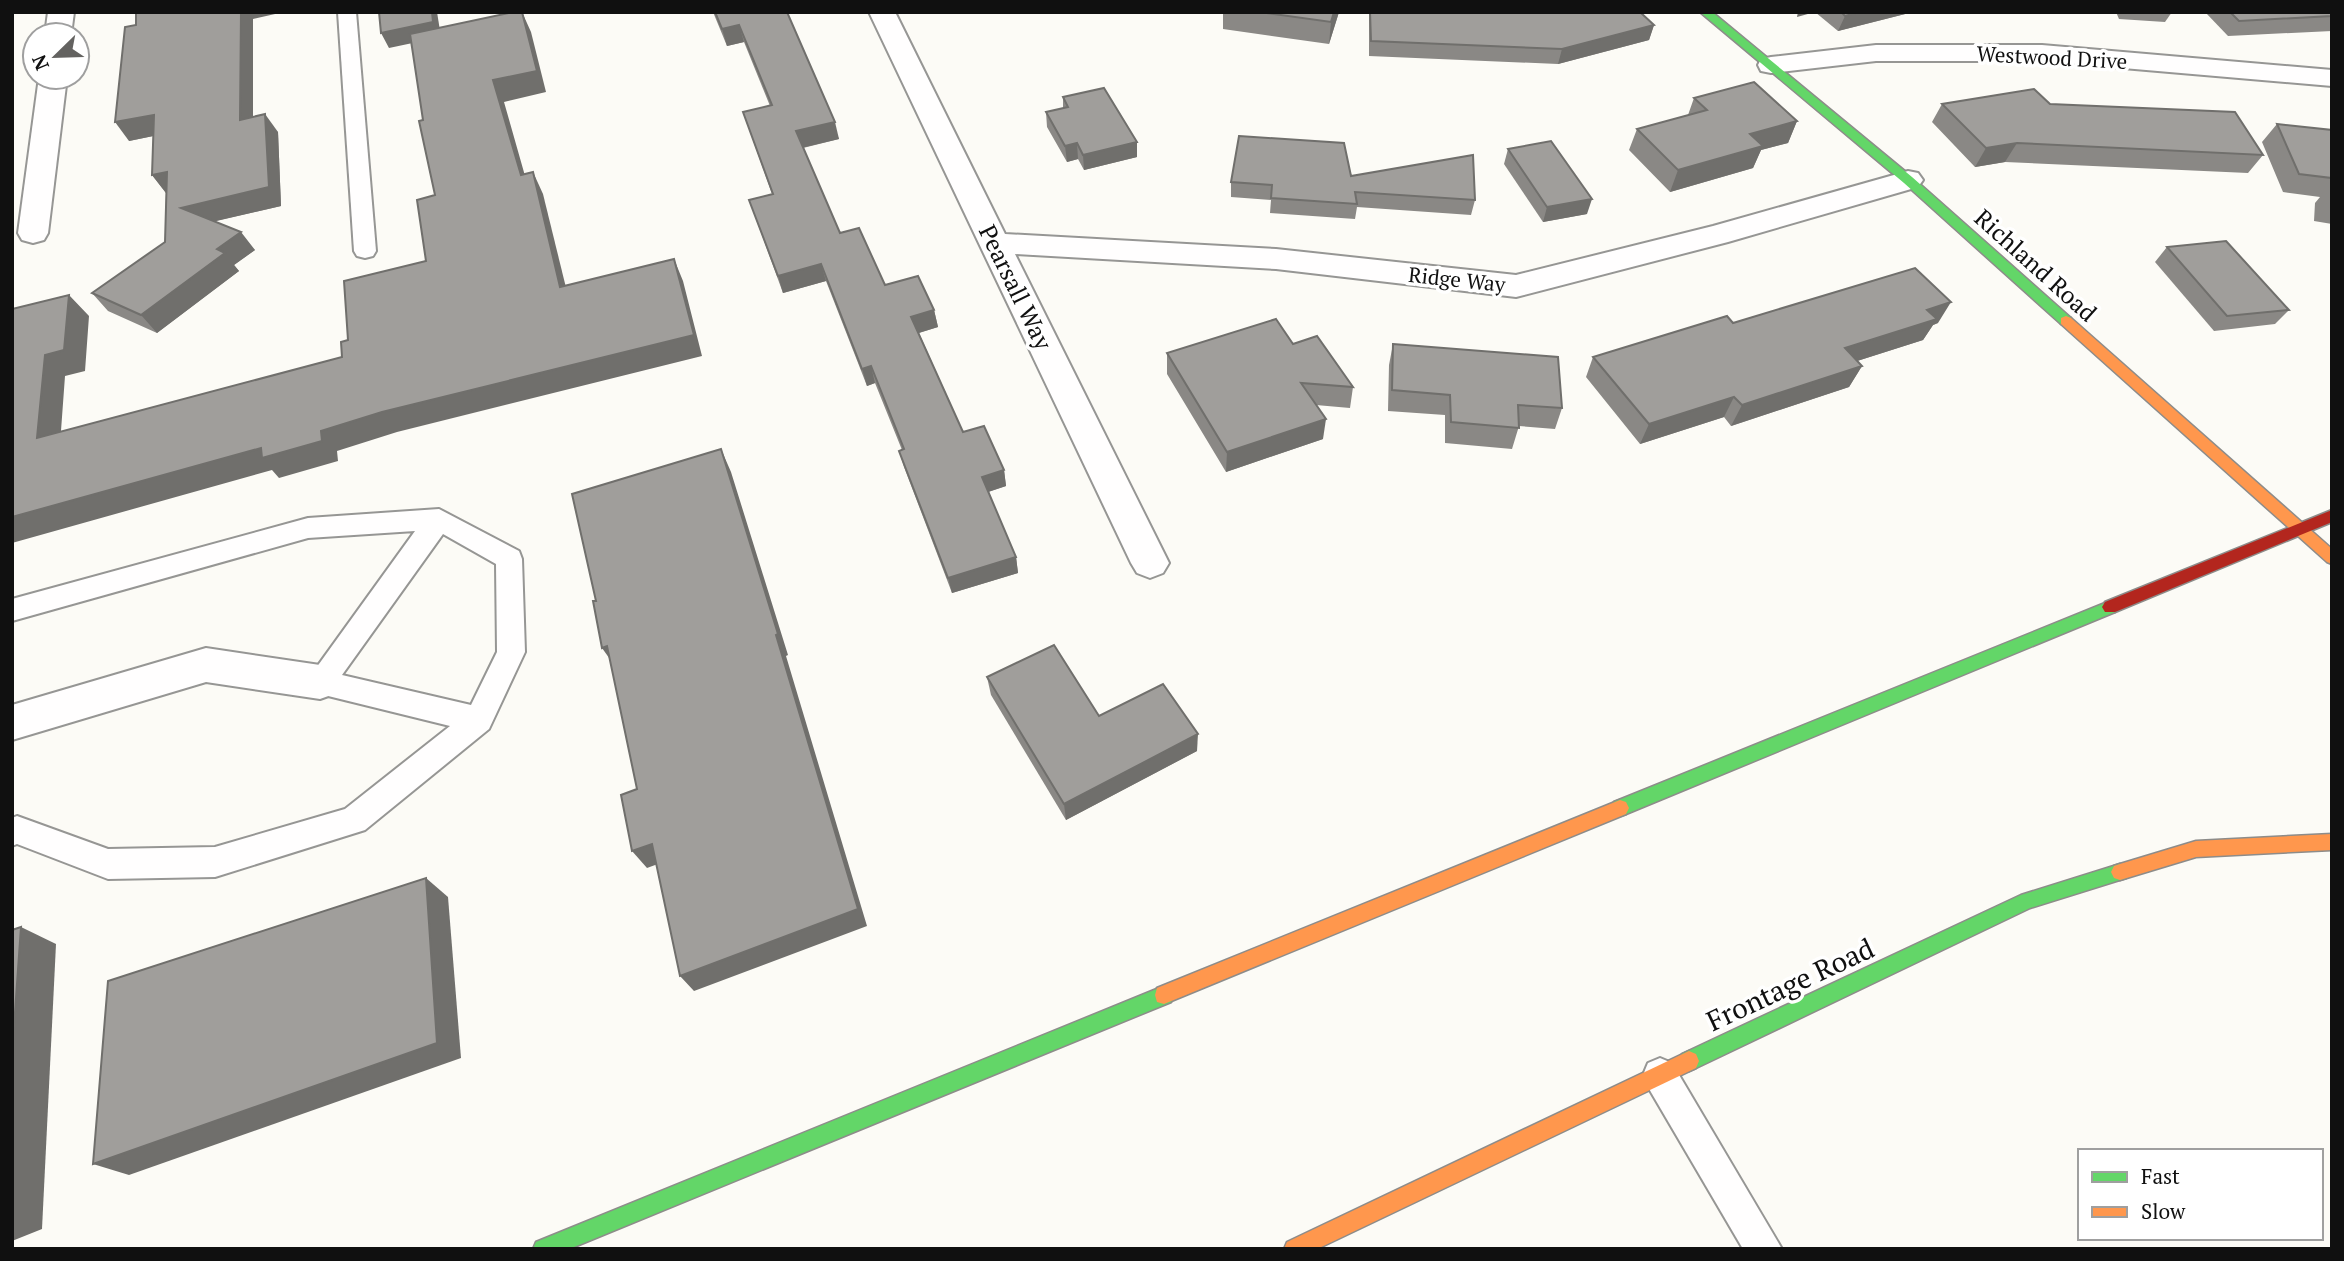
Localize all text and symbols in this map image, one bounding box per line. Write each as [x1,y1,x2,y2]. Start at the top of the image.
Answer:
north arrow [21,21,91,91]
street label: Westwood Drive [1976,39,2128,75]
text: N [25,51,54,74]
street label: Richland Road [1968,202,2104,328]
street label: Pearsall Way [972,219,1060,355]
street label: Ridge Way [1407,260,1507,298]
street label: Frontage Road [1700,929,1880,1039]
legend [2078,1149,2323,1240]
text: Fast [2141,1162,2180,1190]
text: Slow [2141,1197,2186,1225]

